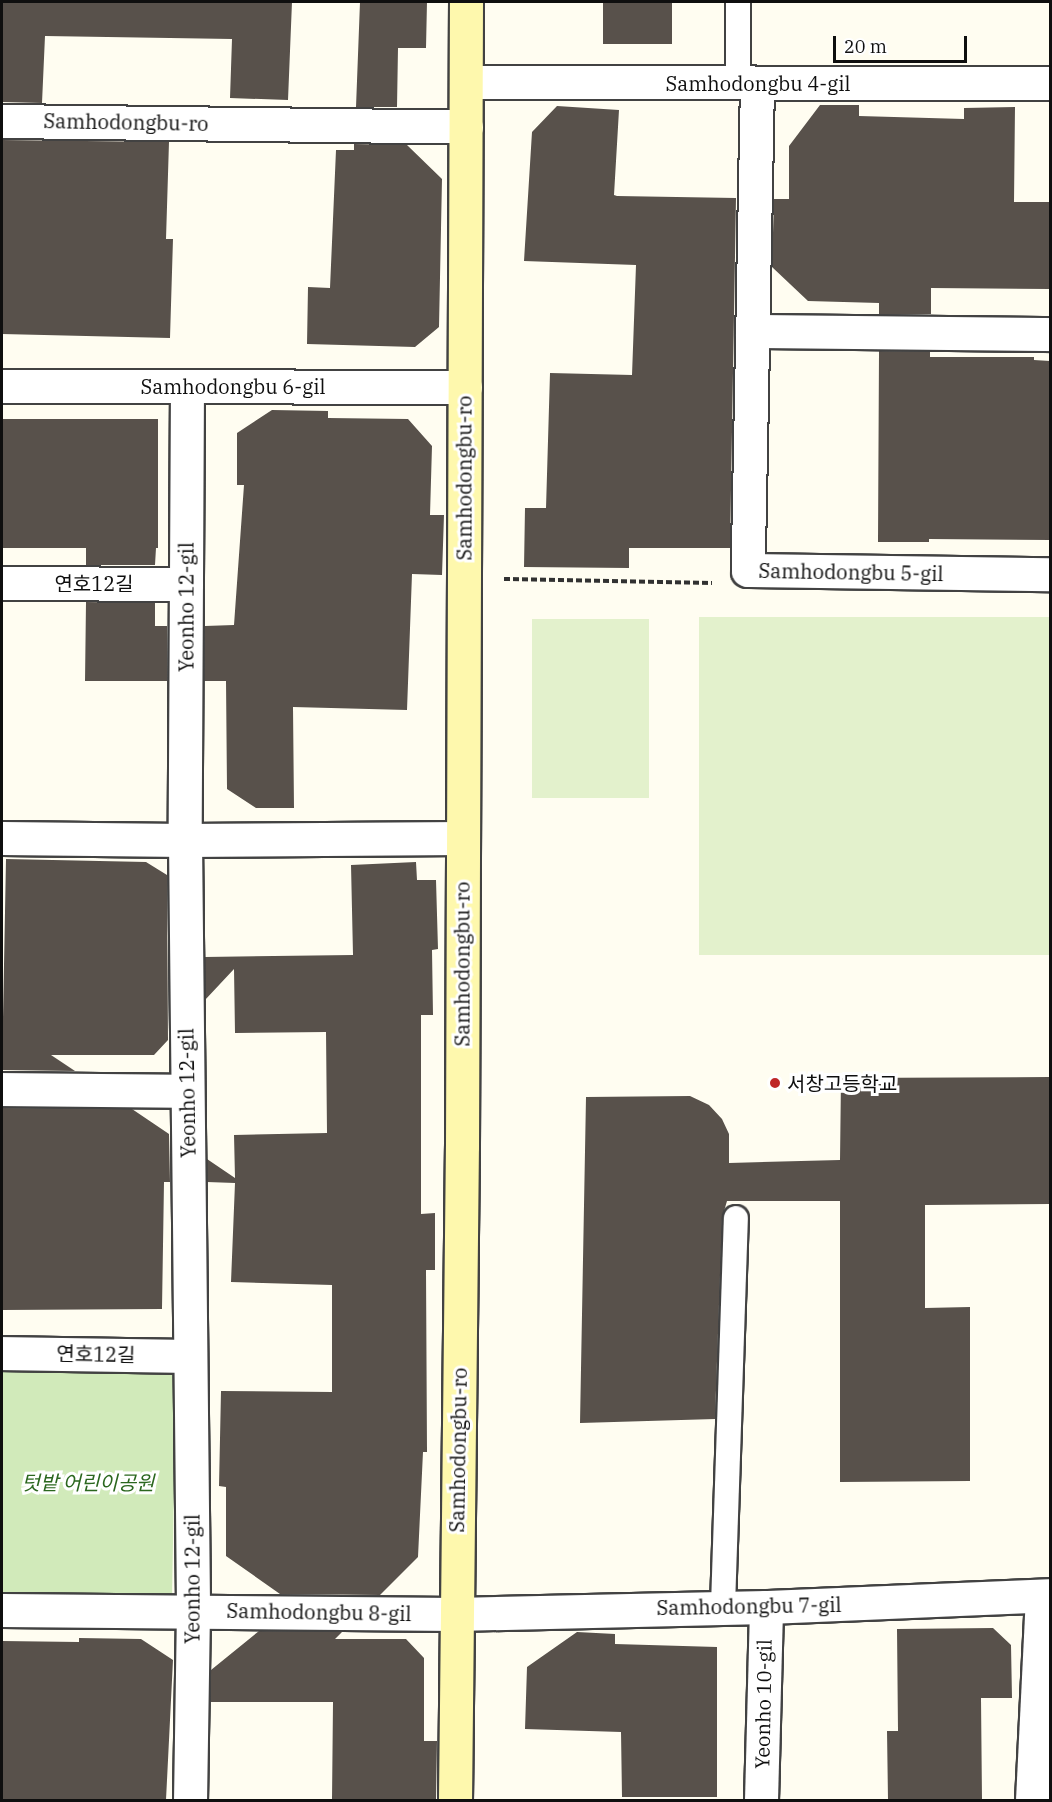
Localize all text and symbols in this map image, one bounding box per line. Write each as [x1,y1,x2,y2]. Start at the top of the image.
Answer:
scale bar [836,24,970,62]
text: 20 m [844,35,887,58]
street label: Samhodongbu 4-gil [665,71,851,95]
street label: Samhodongbu-ro [43,109,209,135]
street label: Samhodongbu 6-gil [140,374,326,398]
street label: Samhodongbu-ro [452,395,476,561]
street label: Yeonho 12-gil [174,542,198,672]
street label: Samhodongbu 5-gil [758,558,944,586]
street label: 연호12길 [54,571,134,595]
street label: Samhodongbu-ro [450,881,474,1047]
street label: Yeonho 12-gil [174,1028,200,1158]
place label: 서창고등학교 [787,1071,897,1095]
marker: 서창고등학교 [768,1076,782,1090]
street label: 연호12길 [56,1341,136,1367]
street label: Samhodongbu-ro [445,1367,471,1533]
park label: 텃밭 어린이공원 [21,1470,155,1494]
street label: Yeonho 12-gil [180,1514,204,1644]
street label: Samhodongbu 7-gil [656,1592,842,1620]
street label: Samhodongbu 8-gil [226,1598,412,1626]
street label: Yeonho 10-gil [750,1639,776,1769]

